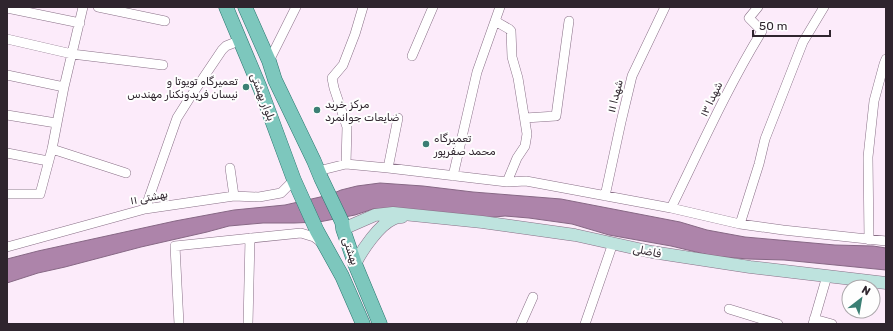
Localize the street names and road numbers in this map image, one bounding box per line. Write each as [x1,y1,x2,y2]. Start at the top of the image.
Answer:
street label: بلوار بهشتی [247,72,278,123]
street label: شهدا ۱۱ [605,78,626,114]
street label: شهدا ۱۳ [697,80,726,119]
street label: بهشتی ۱۱ [129,187,169,208]
street label: بهشتی [340,235,361,267]
street label: فاضلی [632,242,662,261]

